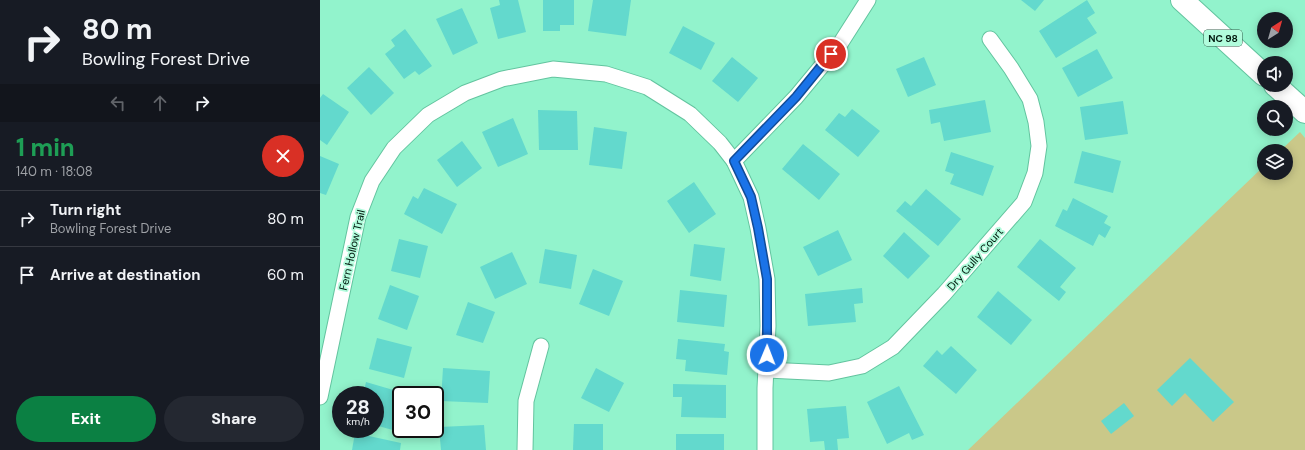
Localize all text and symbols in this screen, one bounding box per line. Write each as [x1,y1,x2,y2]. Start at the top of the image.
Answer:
text: 80 m [82,11,152,48]
north arrow [1257,12,1293,48]
map controls [1257,12,1293,180]
icon: right [16,16,68,68]
road number: NC 98 [1204,30,1242,46]
pin [814,37,848,71]
icon: arrive [820,43,842,65]
text: Bowling Forest Drive [82,47,250,71]
button: sound [1257,56,1293,92]
icon: left [107,92,129,114]
icon: ahead [149,92,171,114]
icon: right [191,92,213,114]
button: search [1257,100,1293,136]
text: 1 min [16,132,75,163]
button: close [262,135,304,177]
button: layers [1257,144,1293,180]
text: 140 m · 18:08 [16,163,93,180]
text: Turn right [50,200,121,220]
icon: right [16,208,38,230]
street label: Fern Hollow Trail [336,208,368,292]
text: 80 m [267,209,304,229]
text: Bowling Forest Drive [50,220,171,237]
street label: Dry Gully Court [944,225,1006,293]
icon: arrive [16,264,38,286]
text: Arrive at destination [50,265,201,285]
text: 60 m [267,265,304,285]
position arrow [746,334,788,376]
speed limit sign: 30 [392,386,444,438]
text: 28 [346,394,370,420]
button: Exit [16,396,156,442]
button: Share [164,396,304,442]
text: km/h [346,415,370,428]

